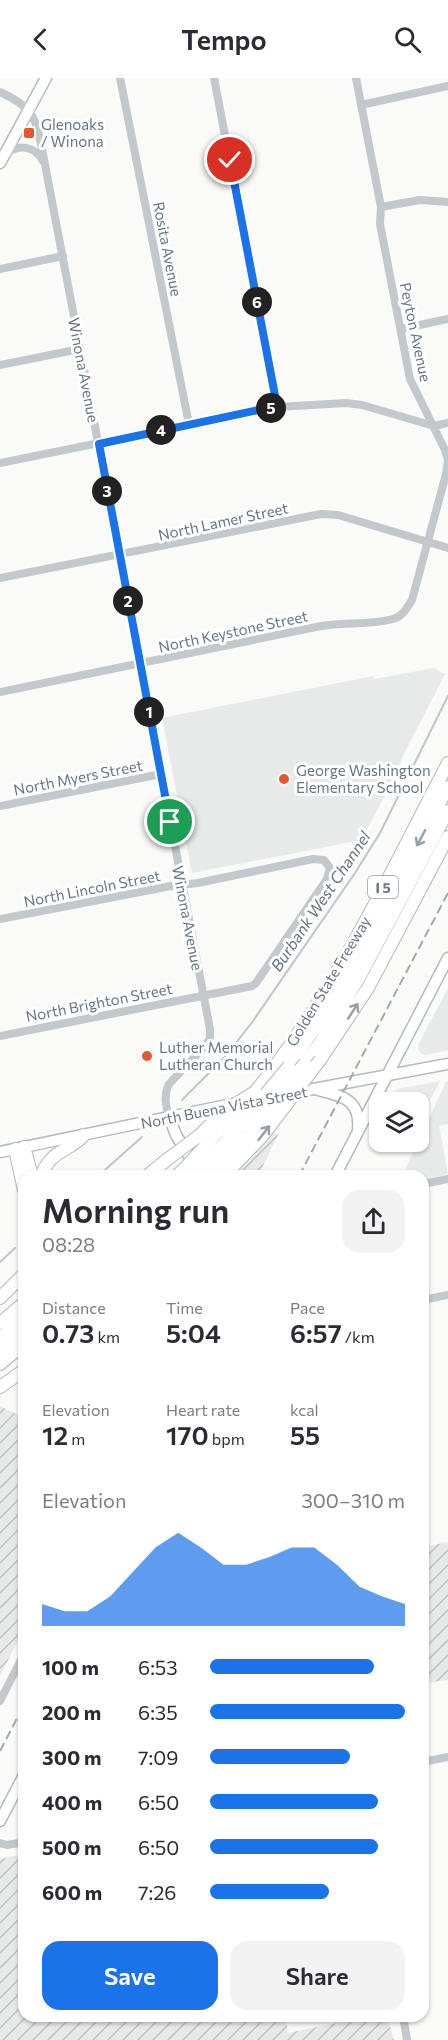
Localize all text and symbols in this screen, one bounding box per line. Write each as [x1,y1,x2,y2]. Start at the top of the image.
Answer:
icon: back [24,23,57,56]
text: Tempo [181,23,267,56]
icon: search [391,23,424,56]
place label: Glenoaks / Winona [41,115,104,150]
marker: Glenoaks / Winona [22,126,36,140]
pin [204,134,255,185]
icon: check [213,143,246,176]
street label: Rosita Avenue [150,200,186,298]
street label: Peyton Avenue [397,281,435,383]
pin: 6 [242,287,272,317]
text: 6 [252,292,262,311]
street label: Winona Avenue [65,316,103,424]
pin: 5 [256,393,286,423]
text: 5 [266,398,276,417]
pin: 4 [146,415,176,445]
text: 4 [156,420,166,439]
pin: 3 [92,476,122,506]
text: 3 [102,481,112,500]
street label: North Lamer Street [156,498,290,544]
pin: 2 [113,586,143,616]
text: 2 [123,591,133,610]
street label: North Keystone Street [157,606,309,656]
pin: 1 [134,697,164,727]
text: 1 [145,702,153,721]
street label: North Myers Street [12,756,144,798]
place label: George Washington Elementary School [296,761,431,796]
marker: George Washington Elementary School [277,772,291,786]
pin [144,796,195,847]
icon: arrive [153,805,186,838]
water label: Burbank West Channel [266,827,374,974]
one-way arrow [415,829,426,847]
street label: Winona Avenue [169,864,207,972]
street label: North Lincoln Street [22,866,162,910]
road number: I 5 [368,876,398,898]
street label: Golden State Freeway [282,913,374,1049]
street label: North Brighton Street [24,979,174,1025]
one-way arrow [347,1003,359,1020]
place label: Luther Memorial Lutheran Church [159,1038,273,1073]
marker: Luther Memorial Lutheran Church [140,1049,154,1063]
street label: North Buena Vista Street [139,1082,309,1132]
map controls [369,1092,429,1152]
button: layers [369,1092,429,1152]
one-way arrow [258,1125,271,1141]
text: Morning run [42,1189,229,1230]
button: share [342,1190,405,1253]
text: 08:28 [42,1232,95,1256]
text: Distance [42,1298,106,1317]
text: Time [166,1298,203,1317]
text: Pace [290,1298,325,1317]
text: 0.73 [42,1317,94,1348]
text: 5:04 [166,1317,221,1348]
text: 6:57 [290,1317,342,1348]
text: km [94,1327,120,1346]
text: /km [342,1327,375,1346]
text: Elevation [42,1400,110,1419]
text: Heart rate [166,1400,240,1419]
text: kcal [290,1400,319,1419]
text: 12 [42,1419,68,1450]
text: 170 [166,1419,209,1450]
text: 55 [290,1419,320,1450]
text: m [68,1429,85,1448]
text: bpm [209,1429,245,1448]
text: Elevation [42,1488,127,1512]
text: 300–310 m [301,1488,405,1512]
text: 100 m [42,1655,99,1679]
text: 6:53 [138,1655,178,1679]
text: 200 m [42,1700,101,1724]
text: 6:35 [138,1700,178,1724]
text: 300 m [42,1745,102,1769]
text: 7:09 [138,1745,178,1769]
text: 400 m [42,1790,102,1814]
text: 6:50 [138,1790,179,1814]
text: 500 m [42,1835,102,1859]
text: 6:50 [138,1835,179,1859]
text: 600 m [42,1880,102,1904]
text: 7:26 [138,1880,176,1904]
button: Save [42,1941,218,2010]
button: Share [230,1941,405,2010]

